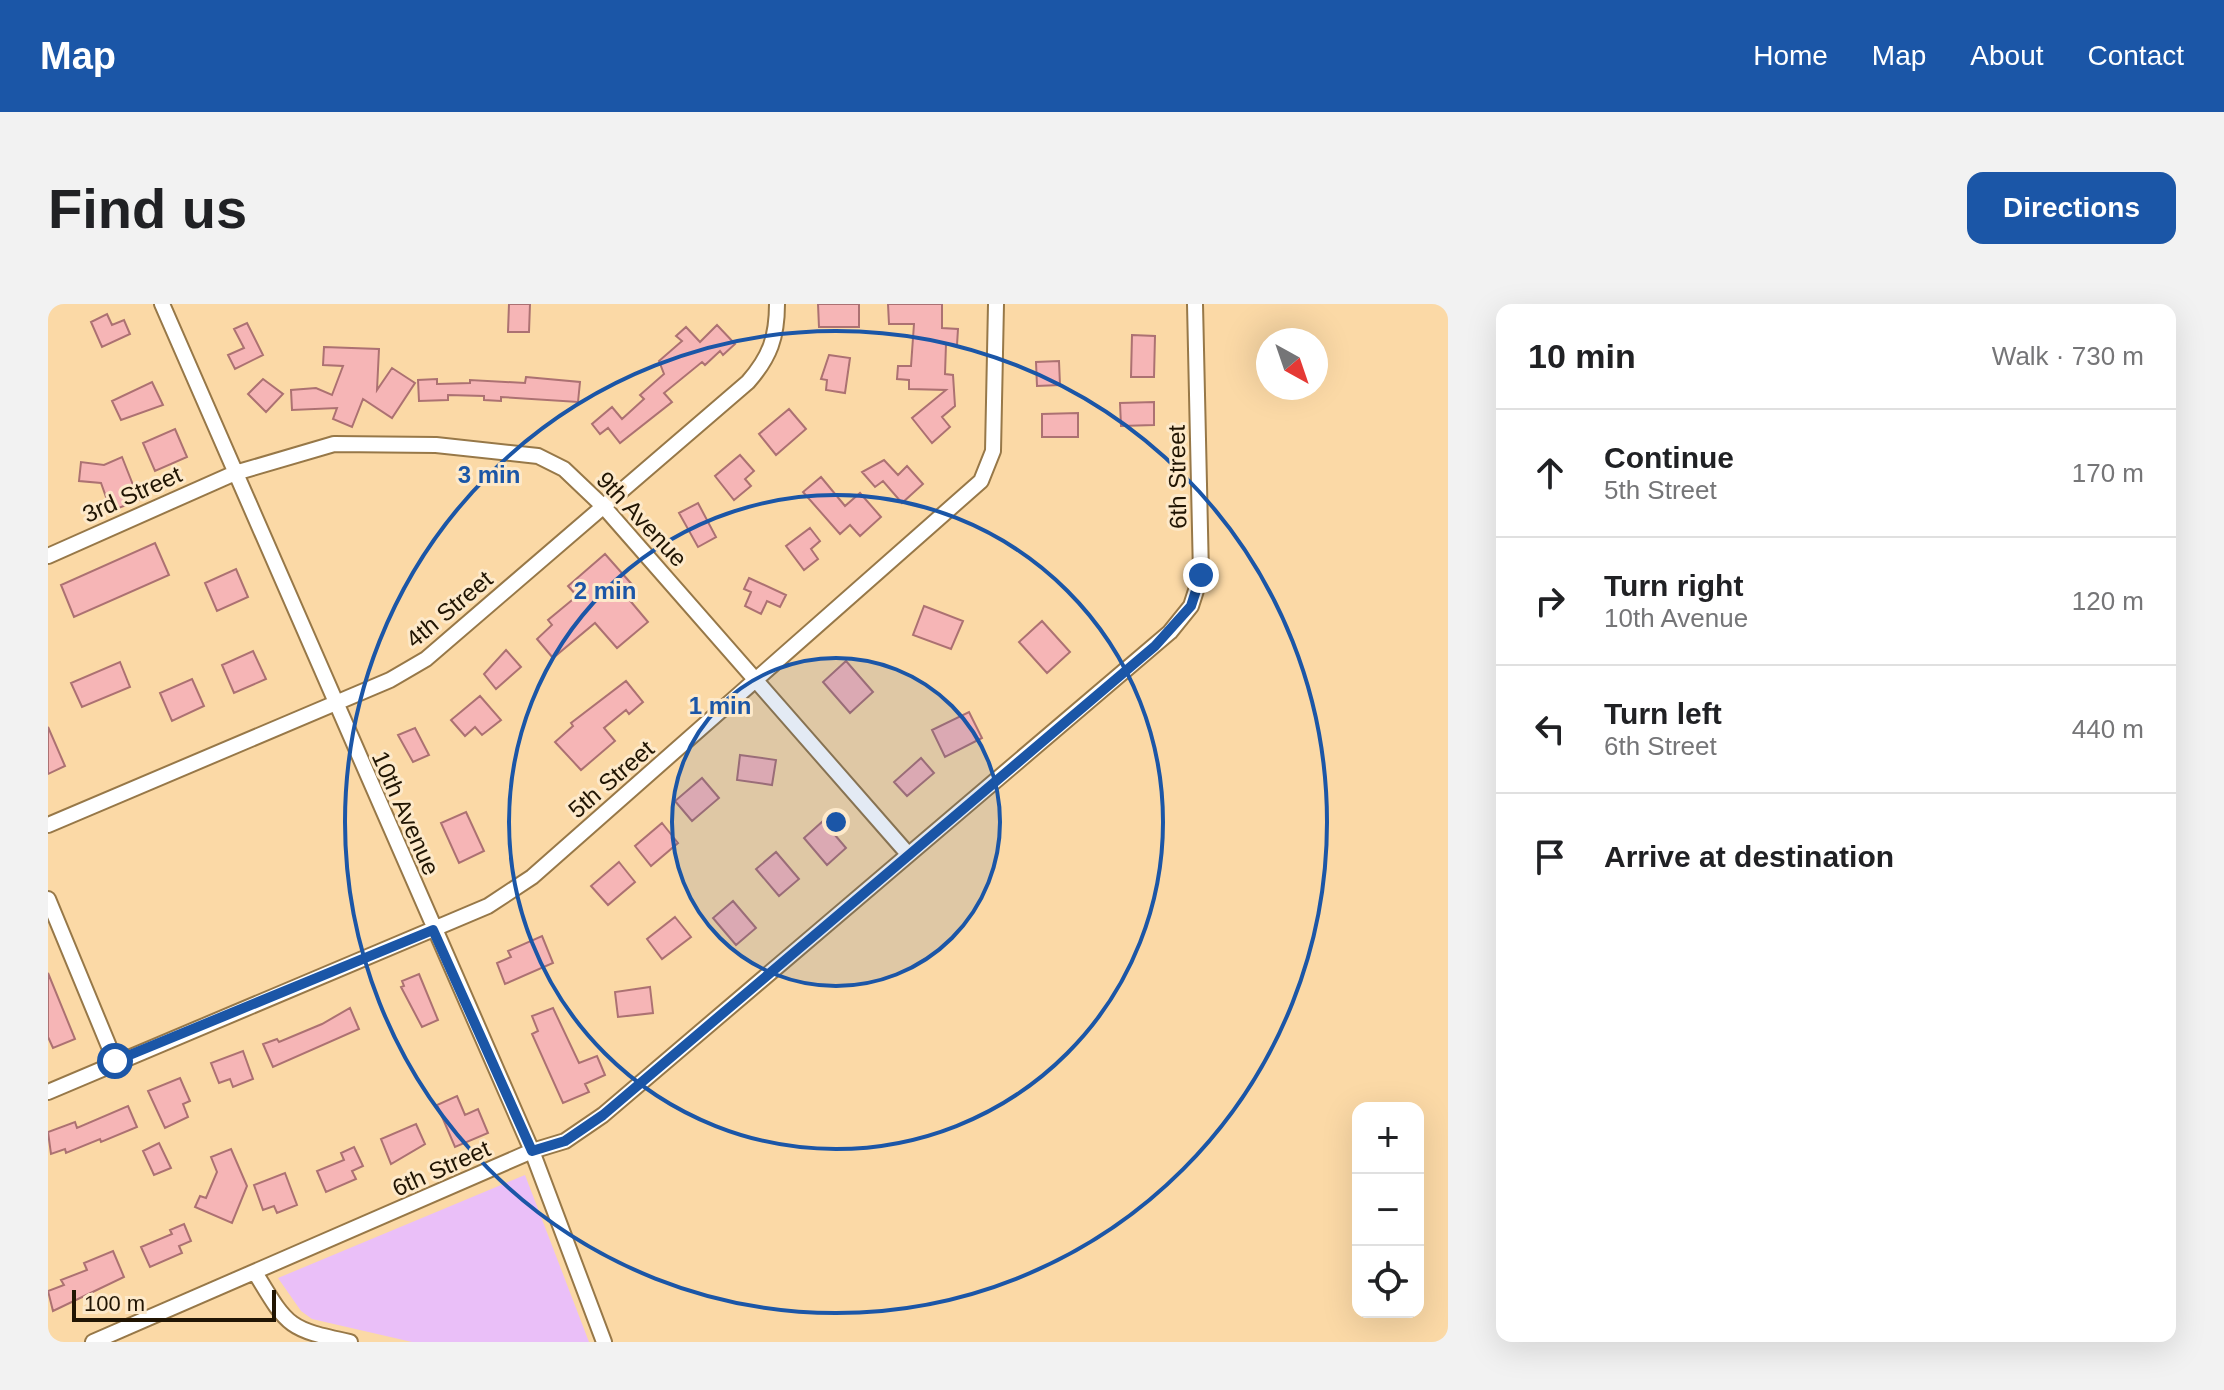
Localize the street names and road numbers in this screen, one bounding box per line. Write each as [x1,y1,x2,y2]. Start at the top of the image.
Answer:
street label: 6th Street [1163,424,1191,529]
street label: 3rd Street [78,460,186,528]
street label: 9th Avenue [591,466,693,572]
street label: 4th Street [400,565,498,653]
street label: 5th Street [563,734,659,823]
street label: 10th Avenue [367,747,445,879]
street label: 6th Street [388,1134,494,1201]

